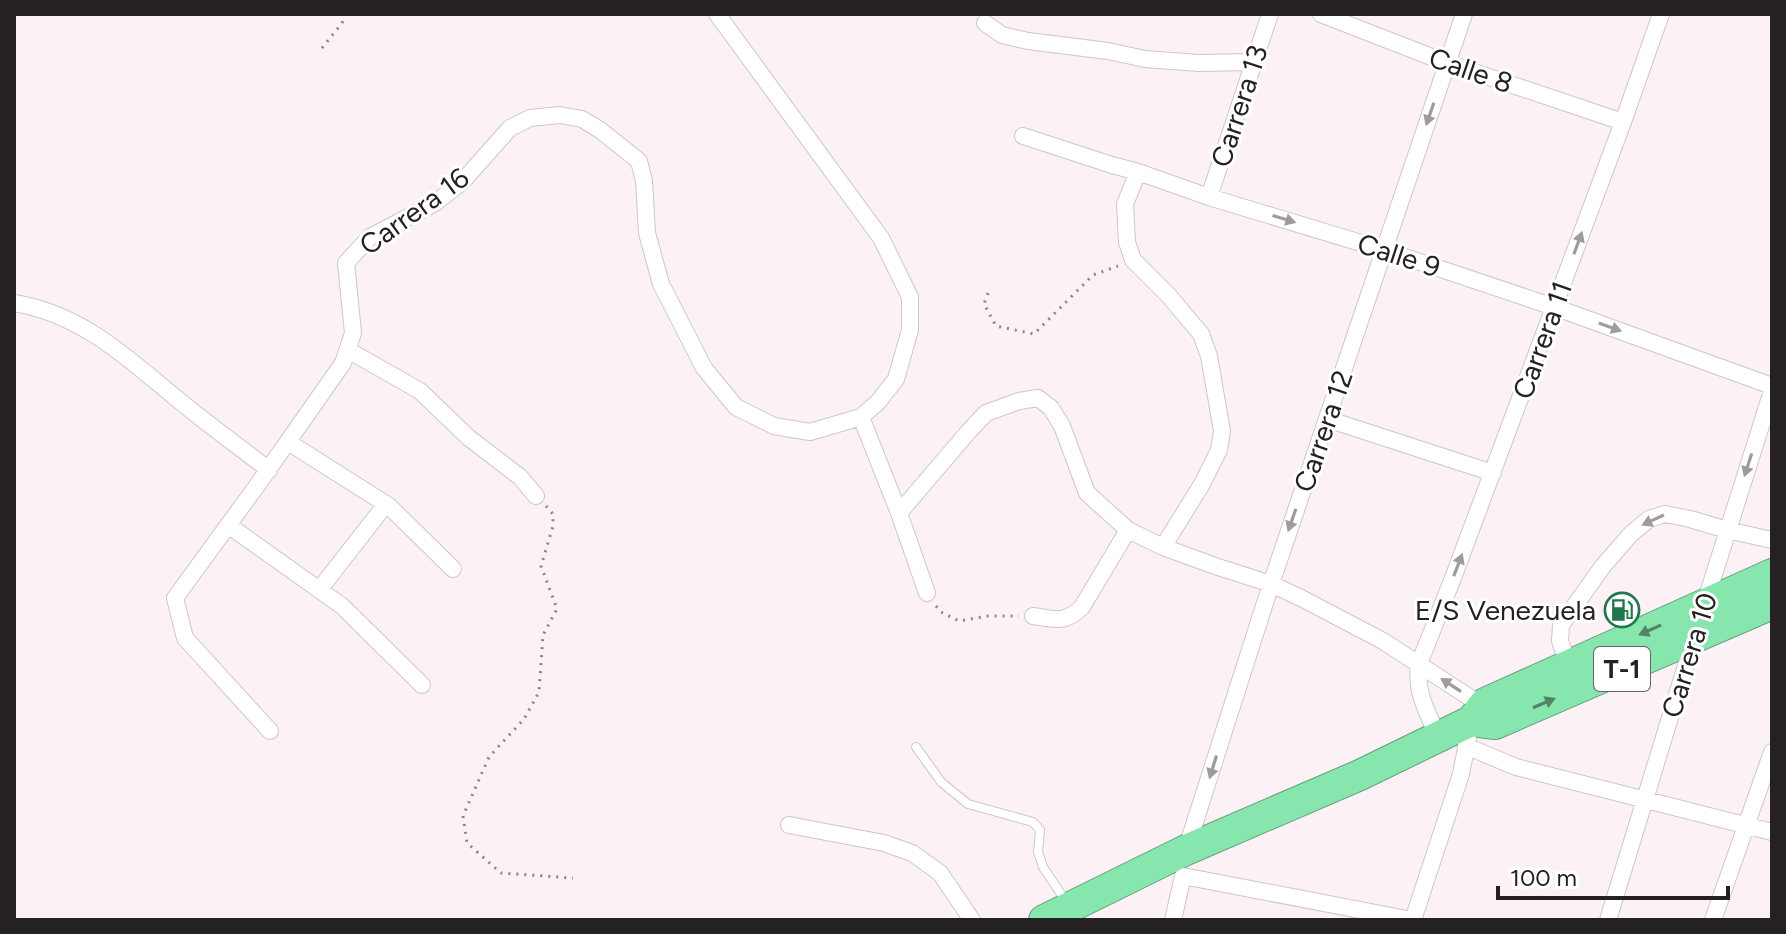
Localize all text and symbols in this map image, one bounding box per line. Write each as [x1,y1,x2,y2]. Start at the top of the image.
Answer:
street label: Calle 8 [1425,40,1517,100]
street label: Carrera 13 [1203,41,1275,171]
one-way arrow [1424,103,1436,127]
street label: Carrera 16 [353,160,475,262]
one-way arrow [1272,213,1296,226]
street label: Calle 9 [1353,226,1445,284]
one-way arrow [1572,231,1585,255]
street label: Carrera 11 [1505,277,1579,403]
one-way arrow [1598,321,1622,334]
street label: Carrera 12 [1286,366,1360,496]
one-way arrow [1741,453,1754,477]
one-way arrow [1286,508,1298,532]
one-way arrow [1642,513,1665,527]
one-way arrow [1452,553,1465,577]
street label: Carrera 10 [1654,588,1724,722]
fuel station icon: E/S Venezuela [1603,591,1641,629]
place label: E/S Venezuela [1415,593,1596,627]
one-way arrow [1638,623,1662,636]
road number: T-1 [1594,647,1650,691]
one-way arrow [1440,679,1462,693]
one-way arrow [1532,696,1556,709]
one-way arrow [1206,755,1219,779]
scale bar [1498,850,1728,900]
text: 100 m [1510,863,1577,892]

